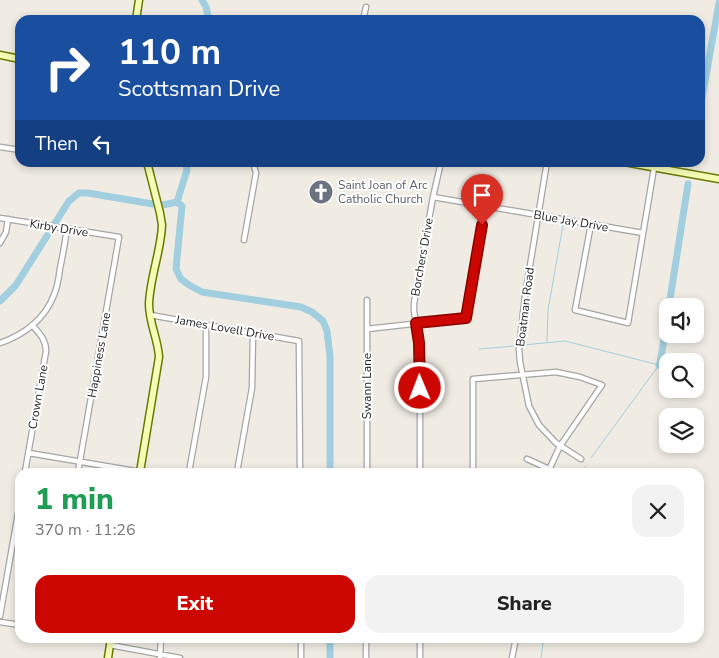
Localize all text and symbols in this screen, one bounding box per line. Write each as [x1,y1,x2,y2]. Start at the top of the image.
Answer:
text: 110 m [118,29,221,76]
icon: right [35,35,100,100]
text: Scottsman Drive [118,74,280,104]
icon: left [88,130,116,158]
text: Then [35,131,78,157]
pin [461,174,503,225]
place label: Saint Joan of Arc Catholic Church [338,177,428,207]
church icon: Saint Joan of Arc Catholic Church [308,179,334,205]
icon: arrive [468,181,496,209]
street label: Blue Jay Drive [532,207,610,235]
street label: Kirby Drive [29,215,89,241]
street label: Borchers Drive [407,217,437,297]
street label: Boatman Road [512,266,538,348]
map controls [659,298,704,453]
button: sound [659,298,704,343]
street label: Happiness Lane [84,311,114,399]
street label: James Lovell Drive [173,311,276,345]
street label: Swann Lane [359,353,375,419]
button: search [659,353,704,398]
position arrow [393,361,445,413]
street label: Crown Lane [24,364,52,430]
button: layers [659,408,704,453]
text: 1 min [35,479,114,520]
button: close [632,485,684,537]
text: 370 m · 11:26 [35,519,136,541]
button: Exit [35,575,355,633]
button: Share [365,575,684,633]

